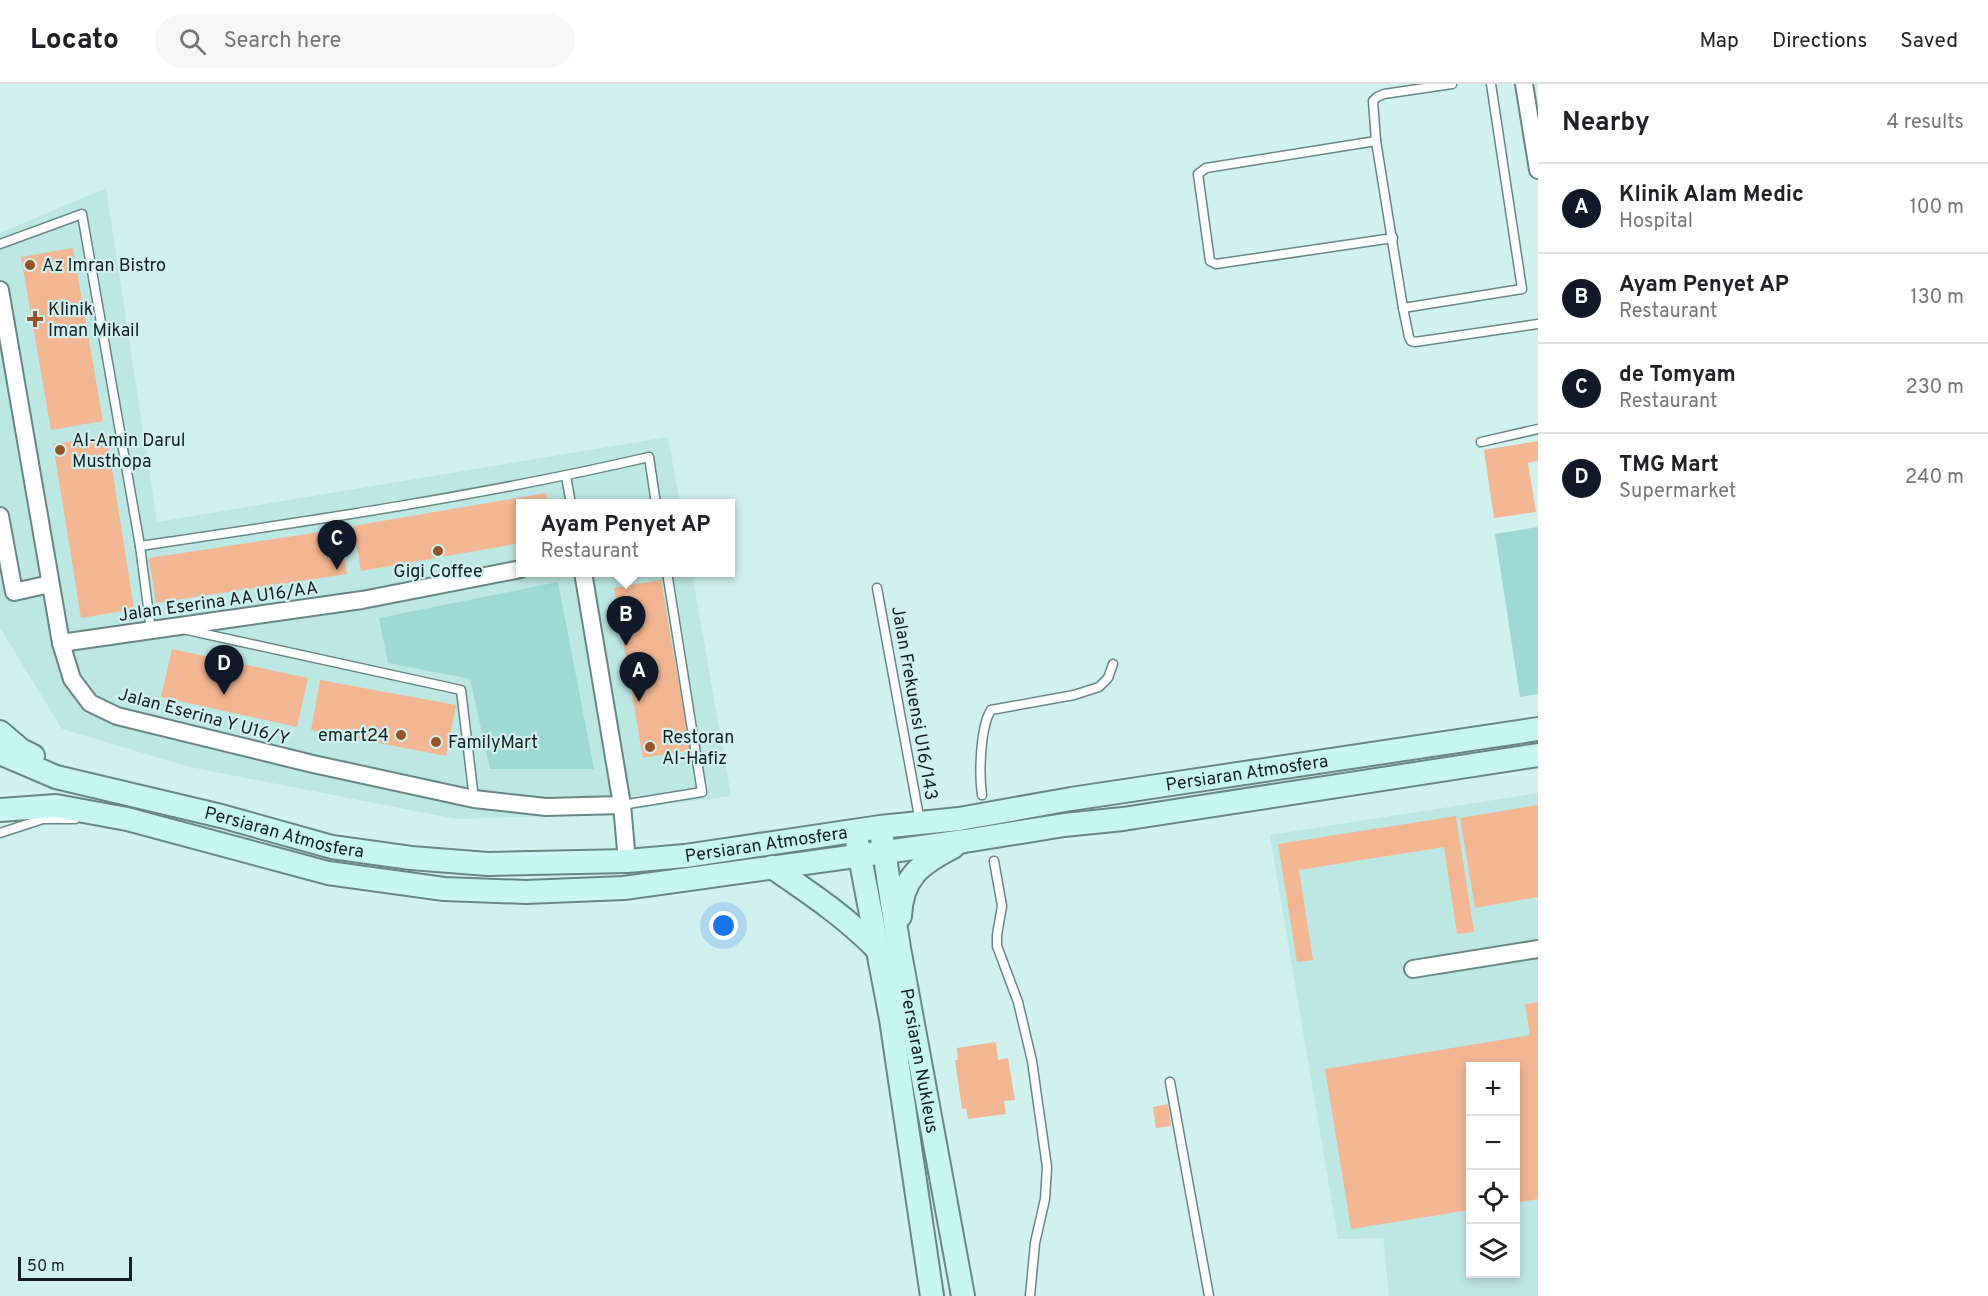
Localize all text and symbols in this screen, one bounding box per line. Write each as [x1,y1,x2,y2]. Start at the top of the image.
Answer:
search box [155,14,575,68]
text: Locato [30,23,119,59]
icon: search [176,25,209,58]
text: Search here [224,28,341,55]
text: Map [1699,28,1739,55]
text: Directions [1772,28,1867,55]
text: Saved [1900,28,1958,55]
text: Nearby [1562,107,1650,140]
text: 4 results [1887,110,1964,136]
text: Klinik Alam Medic [1619,182,1804,209]
text: A [1574,195,1589,221]
text: 100 m [1909,195,1964,221]
text: Hospital [1619,209,1693,235]
place label: Az Imran Bistro [42,255,166,278]
marker: Az Imran Bistro [23,258,37,272]
text: Ayam Penyet AP [1619,272,1789,299]
text: B [1575,285,1588,311]
text: 130 m [1910,285,1964,311]
place label: Klinik Iman Mikail [48,299,139,343]
text: Restaurant [1619,299,1718,325]
marker: Klinik Iman Mikail [26,310,44,328]
text: de Tomyam [1619,362,1736,389]
text: C [1575,375,1588,401]
text: 230 m [1905,375,1964,401]
text: Restaurant [1619,389,1718,415]
place label: Al-Amin Darul Musthopa [72,430,186,474]
marker: Al-Amin Darul Musthopa [53,443,67,457]
text: TMG Mart [1619,452,1719,479]
text: D [1574,465,1589,491]
text: 240 m [1905,465,1964,491]
text: Supermarket [1619,479,1736,505]
popup [516,499,735,577]
text: Ayam Penyet AP [541,512,710,539]
pin: C [318,520,356,570]
text: Restaurant [541,539,639,565]
marker: Gigi Coffee [431,544,445,558]
place label: Gigi Coffee [393,561,483,584]
street label: Jalan Eserina AA U16/AA [117,577,319,628]
pin: B [606,596,646,646]
street label: Jalan Frekuensi U16/143 [885,604,942,802]
pin: D [204,646,244,695]
pin: A [620,652,658,702]
street label: Jalan Eserina Y U16/Y [115,683,292,751]
place label: emart24 [318,725,389,748]
place label: Restoran Al-Hafiz [662,727,734,771]
marker: emart24 [394,728,408,742]
place label: FamilyMart [448,732,538,755]
marker: FamilyMart [429,735,443,749]
marker: Restoran Al-Hafiz [643,740,657,754]
street label: Persiaran Atmosfera [1164,751,1330,798]
street label: Persiaran Atmosfera [202,802,365,864]
street label: Persiaran Atmosfera [683,822,849,869]
your location [709,911,738,940]
street label: Persiaran Nukleus [894,987,943,1135]
map controls [1466,1062,1520,1278]
button: + [1466,1062,1520,1116]
button: − [1466,1116,1520,1170]
button: locate [1466,1170,1520,1224]
button: layers [1466,1224,1520,1278]
scale bar [18,1254,132,1282]
text: 50 m [27,1257,65,1277]

